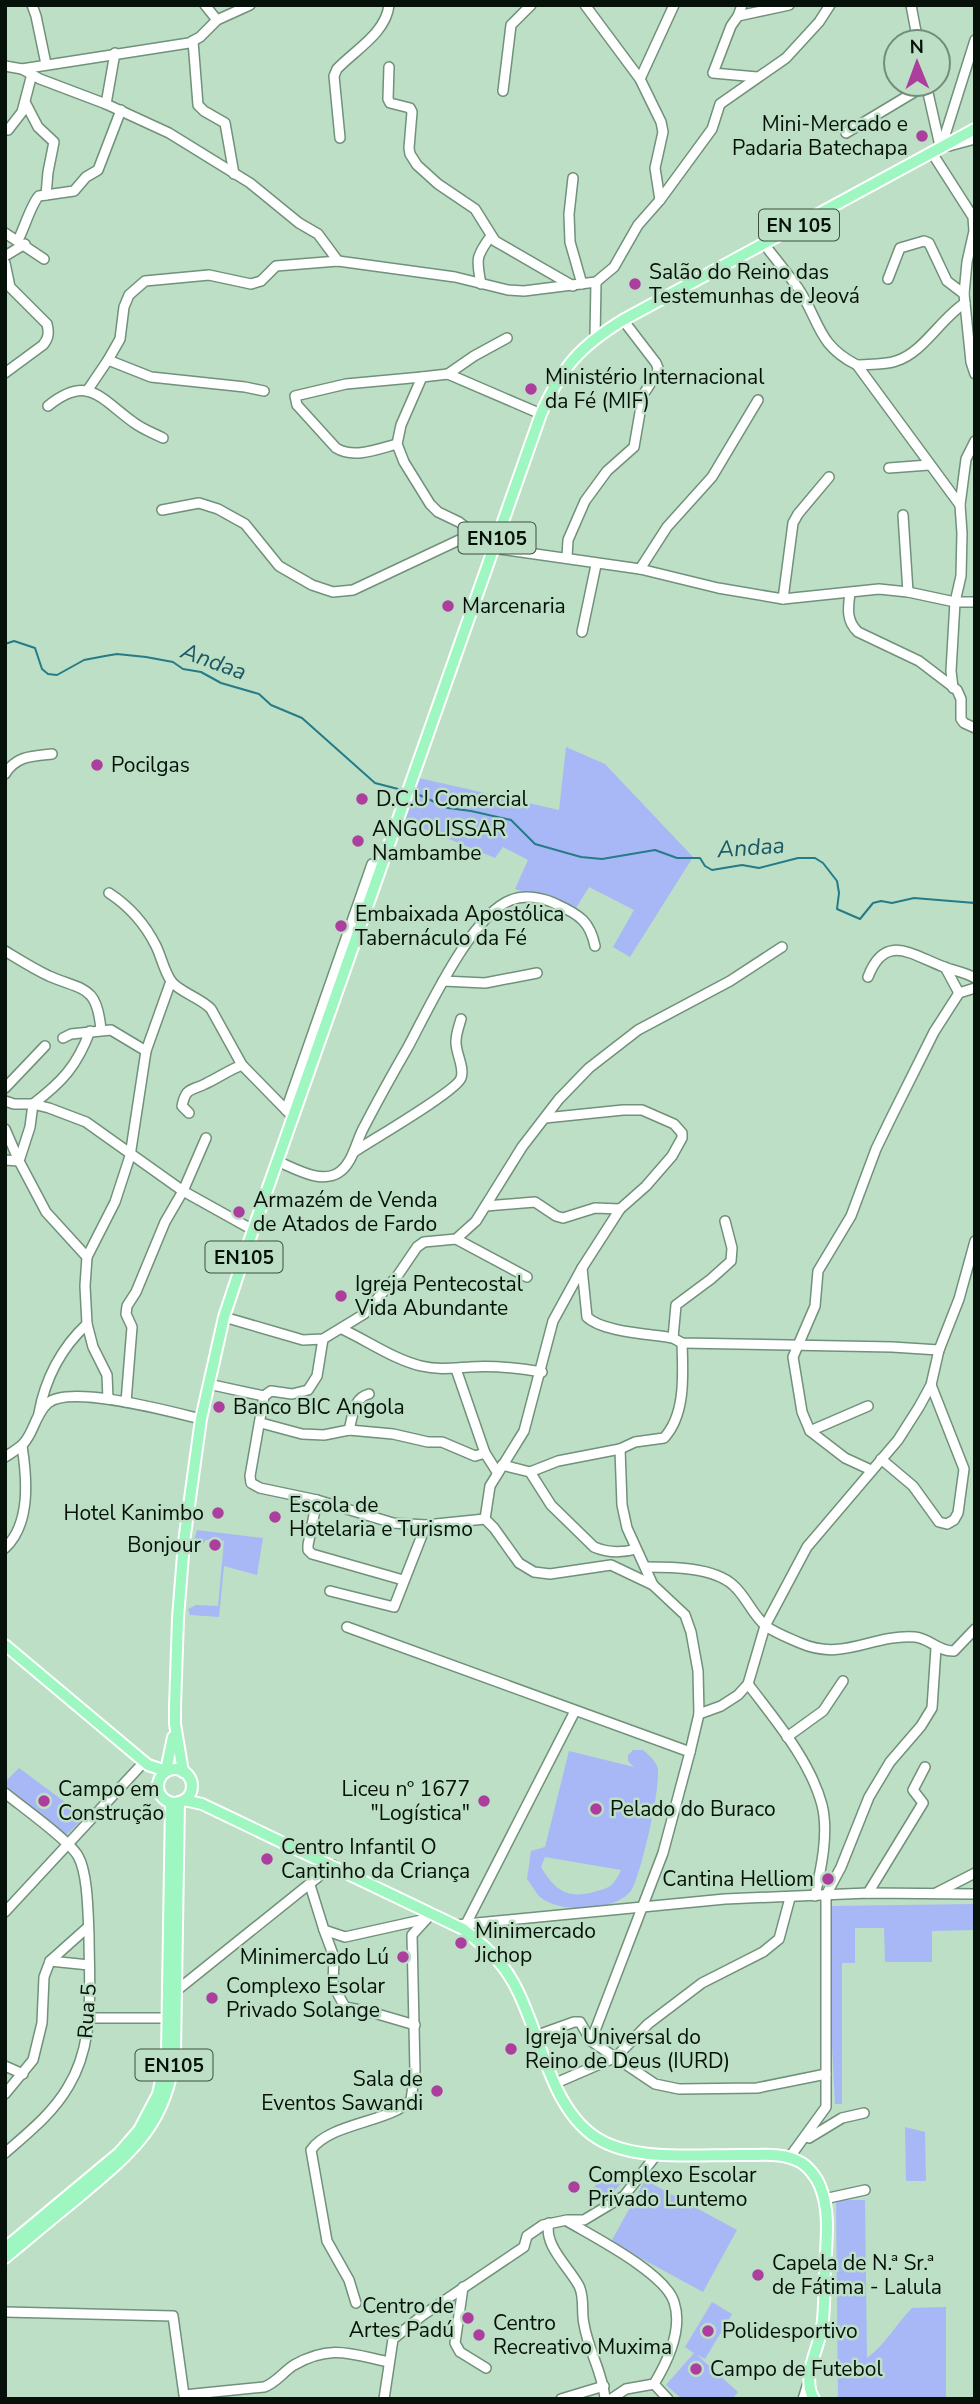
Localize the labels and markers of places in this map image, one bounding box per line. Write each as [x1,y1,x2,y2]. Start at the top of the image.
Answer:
place label: Mini-Mercado e Padaria Batechapa [732,110,908,162]
marker: Mini-Mercado e Padaria Batechapa [914,128,930,144]
place label: Salão do Reino das Testemunhas de Jeová [649,258,860,310]
marker: Salão do Reino das Testemunhas de Jeová [627,276,643,292]
place label: Ministério Internacional da Fé (MIF) [545,363,765,415]
marker: Ministério Internacional da Fé (MIF) [523,381,539,397]
place label: Marcenaria [462,592,566,620]
marker: Marcenaria [440,598,456,614]
place label: Pocilgas [111,751,190,779]
marker: Pocilgas [89,757,105,773]
place label: D.C.U Comercial [376,785,529,813]
marker: D.C.U Comercial [354,791,370,807]
place label: ANGOLISSAR Nambambe [372,815,506,867]
marker: ANGOLISSAR Nambambe [350,833,366,849]
place label: Embaixada Apostólica Tabernáculo da Fé [355,900,564,952]
marker: Embaixada Apostólica Tabernáculo da Fé [333,918,349,934]
place label: Armazém de Venda de Atados de Fardo [253,1186,438,1238]
marker: Armazém de Venda de Atados de Fardo [231,1204,247,1220]
place label: Igreja Pentecostal Vida Abundante [354,1270,524,1322]
marker: Igreja Pentecostal Vida Abundante [333,1288,349,1304]
place label: Banco BIC Angola [233,1393,405,1421]
marker: Banco BIC Angola [211,1399,227,1415]
place label: Escola de Hotelaria e Turismo [289,1491,473,1543]
place label: Hotel Kanimbo [63,1499,204,1527]
marker: Hotel Kanimbo [210,1505,226,1521]
marker: Escola de Hotelaria e Turismo [267,1509,283,1525]
place label: Bonjour [127,1531,201,1559]
marker: Bonjour [207,1537,223,1553]
place label: Campo em Construção [58,1775,164,1827]
place label: Liceu nº 1677 "Logística" [341,1775,470,1827]
marker: Campo em Construção [36,1793,52,1809]
marker: Liceu nº 1677 "Logística" [476,1793,492,1809]
place label: Pelado do Buraco [610,1795,776,1823]
marker: Pelado do Buraco [588,1801,604,1817]
place label: Centro Infantil O Cantinho da Criança [281,1833,470,1885]
marker: Centro Infantil O Cantinho da Criança [259,1851,275,1867]
place label: Cantina Helliom [662,1865,814,1893]
marker: Cantina Helliom [820,1871,836,1887]
place label: Minimercado Jichop [474,1917,596,1969]
marker: Minimercado Jichop [453,1935,469,1951]
place label: Minimercado Lú [240,1943,389,1971]
marker: Minimercado Lú [395,1949,411,1965]
place label: Complexo Esolar Privado Solange [226,1972,386,2024]
marker: Complexo Esolar Privado Solange [204,1990,220,2006]
place label: Igreja Universal do Reino de Deus (IURD) [525,2023,730,2075]
marker: Igreja Universal do Reino de Deus (IURD) [503,2041,519,2057]
place label: Sala de Eventos Sawandi [261,2065,423,2117]
marker: Sala de Eventos Sawandi [429,2083,445,2099]
place label: Complexo Escolar Privado Luntemo [588,2161,757,2213]
marker: Complexo Escolar Privado Luntemo [566,2179,582,2195]
place label: Capela de N.ª Sr.ª de Fátima - Lalula [772,2249,942,2301]
marker: Capela de N.ª Sr.ª de Fátima - Lalula [750,2267,766,2283]
place label: Centro de Artes Padú [349,2292,454,2344]
place label: Centro Recreativo Muxima [493,2309,672,2361]
marker: Centro de Artes Padú [460,2310,476,2326]
place label: Polidesportivo [722,2317,858,2345]
marker: Polidesportivo [700,2323,716,2339]
marker: Centro Recreativo Muxima [471,2327,487,2343]
place label: Campo de Futebol [710,2355,883,2383]
marker: Campo de Futebol [688,2361,704,2377]

